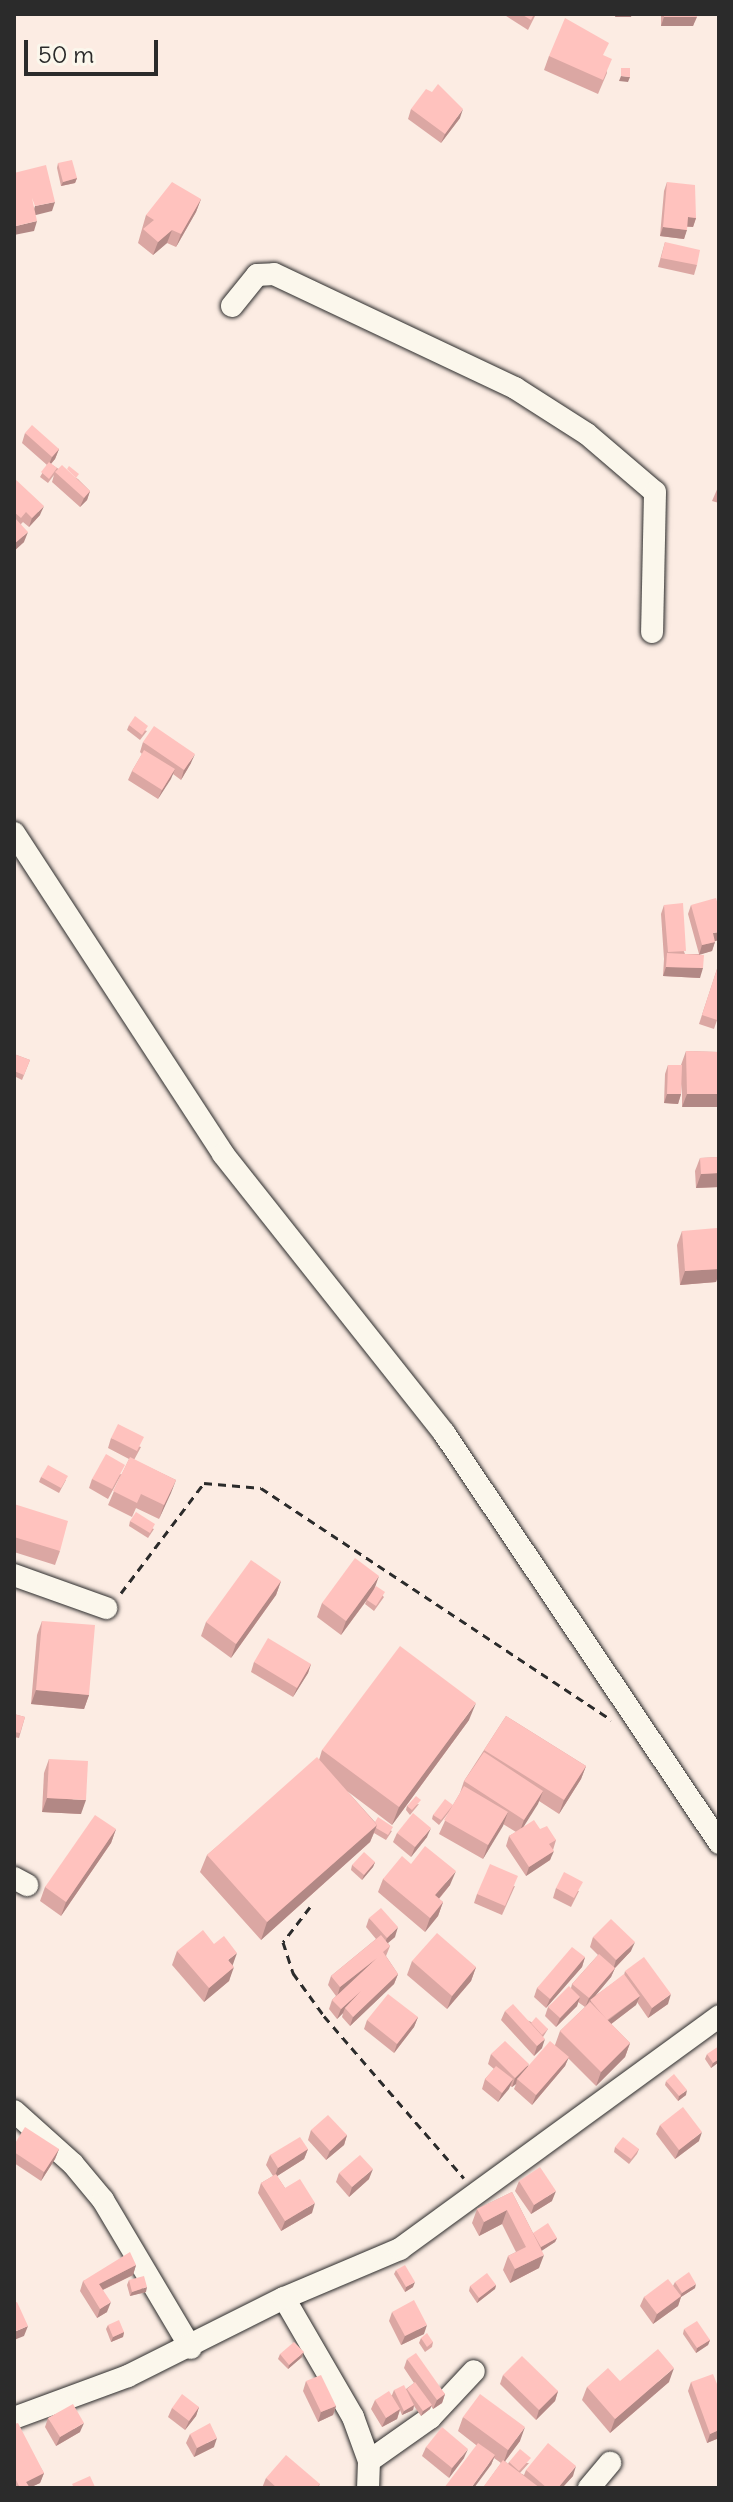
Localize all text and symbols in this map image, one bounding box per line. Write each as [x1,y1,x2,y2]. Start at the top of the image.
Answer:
scale bar [28,24,162,74]
text: 50 m [38,39,94,69]

